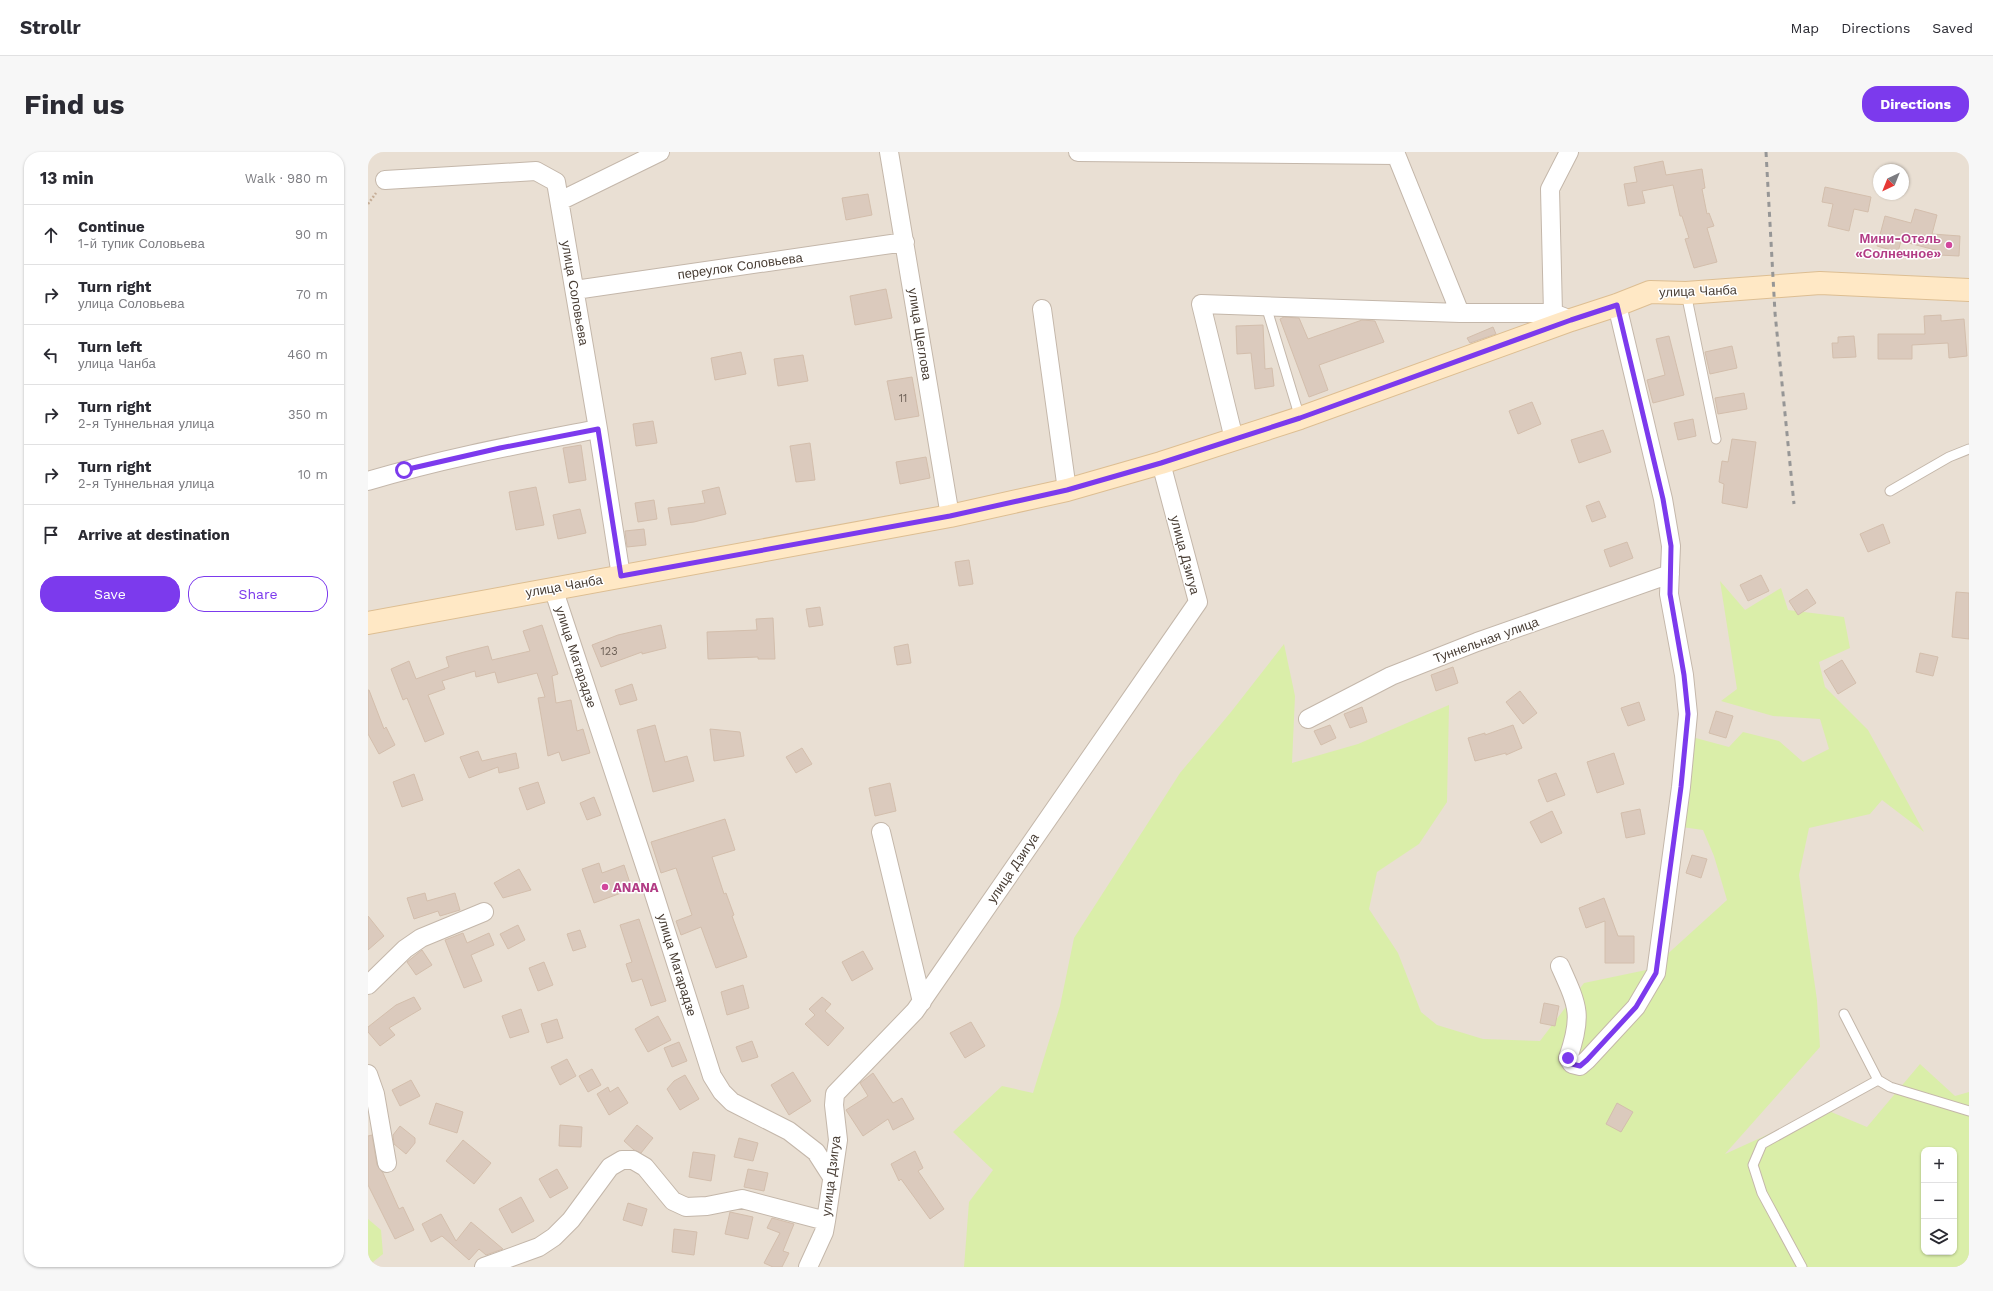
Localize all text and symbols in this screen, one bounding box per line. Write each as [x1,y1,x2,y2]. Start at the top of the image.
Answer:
text: Strollr [20,16,81,39]
text: Map [1791,20,1819,36]
text: Directions [1841,20,1910,36]
text: Saved [1932,20,1973,36]
button: Directions [1862,86,1969,122]
text: Find us [24,88,124,121]
north arrow [1873,164,1909,200]
text: 13 min [40,168,94,188]
text: Walk · 980 m [245,171,328,186]
text: Continue [78,218,145,236]
icon: ahead [40,224,62,246]
text: 90 m [295,227,328,242]
place label: Мини-Отель «Солнечное» [1855,231,1941,261]
text: 1-й тупик Соловьева [78,236,205,251]
street label: улица Соловьева [558,239,592,347]
marker: Мини-Отель «Солнечное» [1944,240,1954,250]
street label: переулок Соловьева [677,250,804,282]
text: Turn right [78,278,151,296]
street label: улица Чанба [1659,282,1738,300]
icon: right [40,284,62,306]
text: 70 m [296,287,328,302]
street label: улица Щеглова [905,287,935,382]
text: улица Соловьева [78,296,184,311]
text: Turn left [78,338,142,356]
icon: left [40,344,62,366]
text: 460 m [287,347,328,362]
text: улица Чанба [78,356,156,371]
house number: 11 [899,392,907,405]
text: Turn right [78,398,151,416]
icon: right [40,404,62,426]
text: 350 m [288,407,328,422]
text: 2-я Туннельная улица [78,416,214,431]
text: Turn right [78,458,151,476]
route start [395,461,413,479]
icon: right [40,464,62,486]
text: 10 m [298,467,328,482]
text: 2-я Туннельная улица [78,476,214,491]
street label: улица Дзигуа [1167,514,1203,597]
icon: arrive [40,524,62,546]
text: Arrive at destination [78,526,230,544]
street label: улица Чанба [524,572,604,600]
button: Save [40,576,180,612]
button: Share [188,576,328,612]
street label: улица Матарадзе [552,604,600,710]
street label: Туннельная улица [1431,614,1541,666]
house number: 123 [600,645,618,658]
street label: улица Дзигуа [984,830,1042,906]
place label: ANANA [613,880,659,895]
marker: ANANA [600,882,610,892]
street label: улица Матарадзе [654,912,700,1018]
route end [1559,1049,1577,1067]
street label: улица Дзигуа [819,1134,843,1217]
map controls [1921,1147,1957,1255]
button: + [1921,1147,1957,1183]
button: − [1921,1183,1957,1219]
button: layers [1921,1219,1957,1255]

